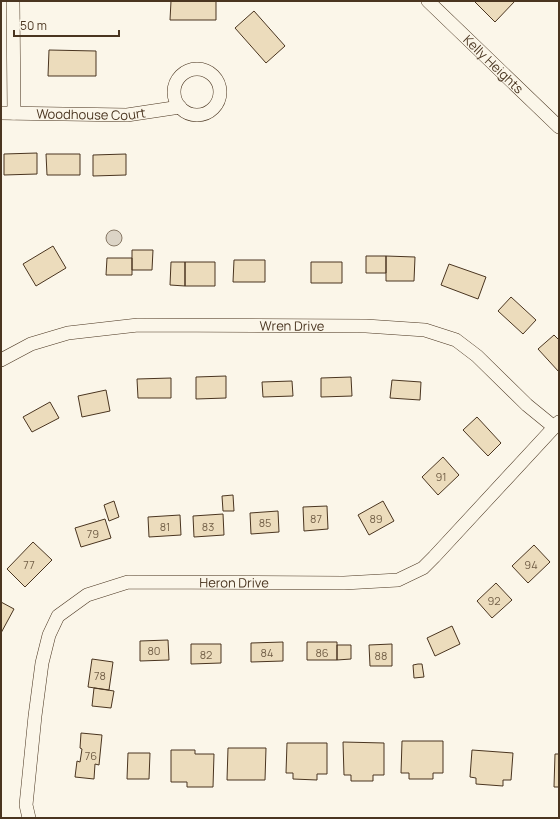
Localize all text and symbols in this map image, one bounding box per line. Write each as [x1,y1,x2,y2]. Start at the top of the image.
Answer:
scale bar [14,12,119,38]
text: 50 m [20,17,47,34]
street label: Kelly Heights [459,31,528,98]
street label: Woodhouse Court [36,103,147,124]
street label: Wren Drive [259,317,325,335]
house number: 91 [435,469,447,484]
house number: 87 [310,511,322,526]
house number: 89 [369,511,383,526]
house number: 85 [259,515,271,530]
house number: 81 [160,519,170,534]
house number: 83 [202,519,214,534]
house number: 79 [87,526,99,541]
house number: 77 [23,557,35,572]
house number: 94 [524,557,538,572]
street label: Heron Drive [199,573,269,592]
house number: 92 [487,593,501,608]
house number: 80 [147,643,161,658]
house number: 84 [261,645,273,660]
house number: 86 [315,645,329,660]
house number: 82 [200,647,212,662]
house number: 88 [375,648,387,663]
house number: 78 [94,668,106,683]
house number: 76 [85,748,97,763]

